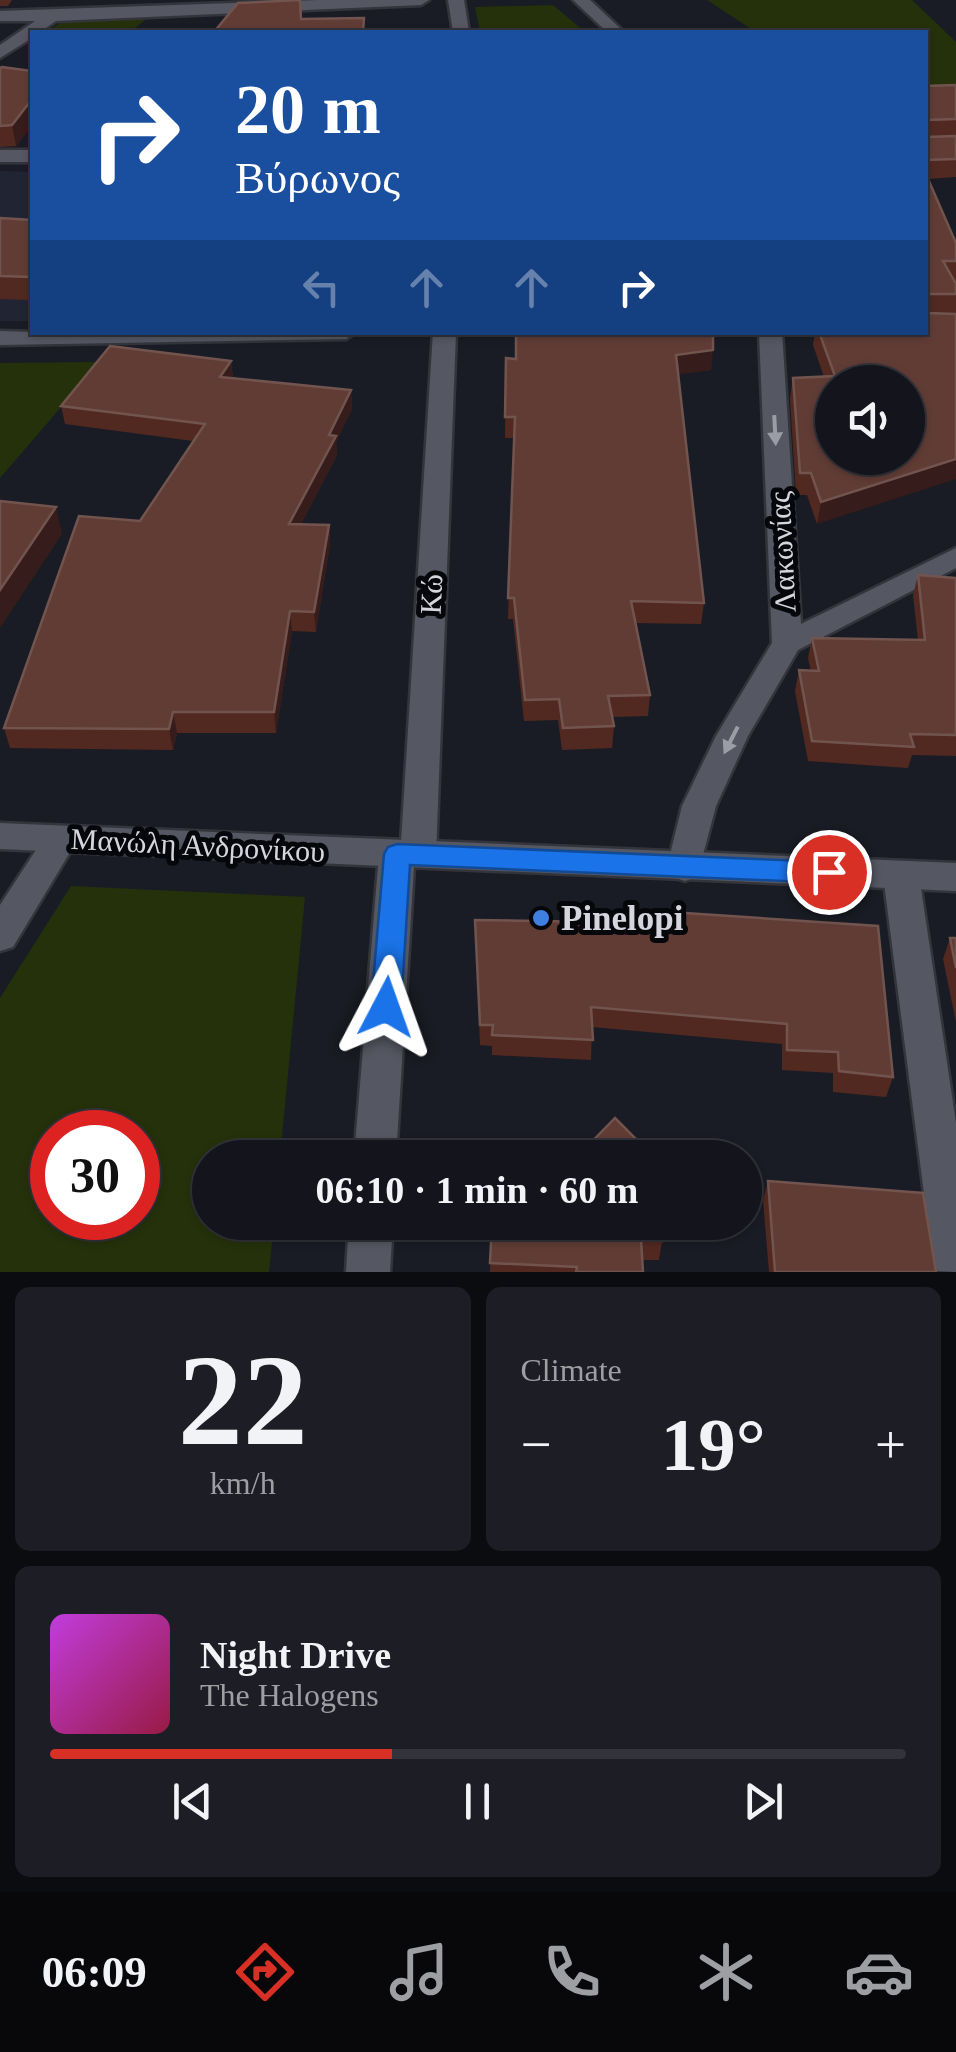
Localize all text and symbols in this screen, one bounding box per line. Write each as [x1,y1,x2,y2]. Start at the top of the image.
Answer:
icon: right [70,70,200,200]
text: 20 m [235,71,381,148]
text: Βύρωνος [235,153,400,203]
icon: left [294,260,349,315]
icon: ahead [399,260,454,315]
icon: ahead [504,260,559,315]
icon: right [609,260,664,315]
map controls [815,365,925,475]
button: sound [815,365,925,475]
one-way arrow [767,414,783,446]
street label: Λακωνίας [762,490,802,613]
street label: Κώ [413,573,449,615]
one-way arrow [723,725,740,754]
street label: Μανώλη Ανδρονίκου [70,822,326,868]
pin [787,830,872,915]
icon: arrive [802,845,857,900]
place label: Pinelopi [561,899,684,938]
marker: Pinelopi [530,907,552,929]
position arrow [334,955,438,1059]
speed limit sign: 30 [30,1110,160,1240]
text: 06:10 · 1 min · 60 m [316,1169,639,1211]
text: 22 [178,1328,308,1472]
text: Climate [521,1352,622,1388]
text: 19° [661,1403,766,1486]
text: − [521,1414,552,1475]
text: + [875,1414,906,1475]
text: km/h [210,1465,276,1501]
text: Night Drive [200,1634,391,1676]
text: The Halogens [200,1677,379,1713]
icon: previous [165,1774,220,1829]
icon: pause [450,1774,505,1829]
icon: next [736,1774,791,1829]
icon: directions [230,1937,300,2007]
icon: music [384,1937,454,2007]
icon: phone [537,1937,607,2007]
icon: climate [691,1937,761,2007]
icon: car [844,1937,914,2007]
text: 06:09 [42,1947,147,1997]

